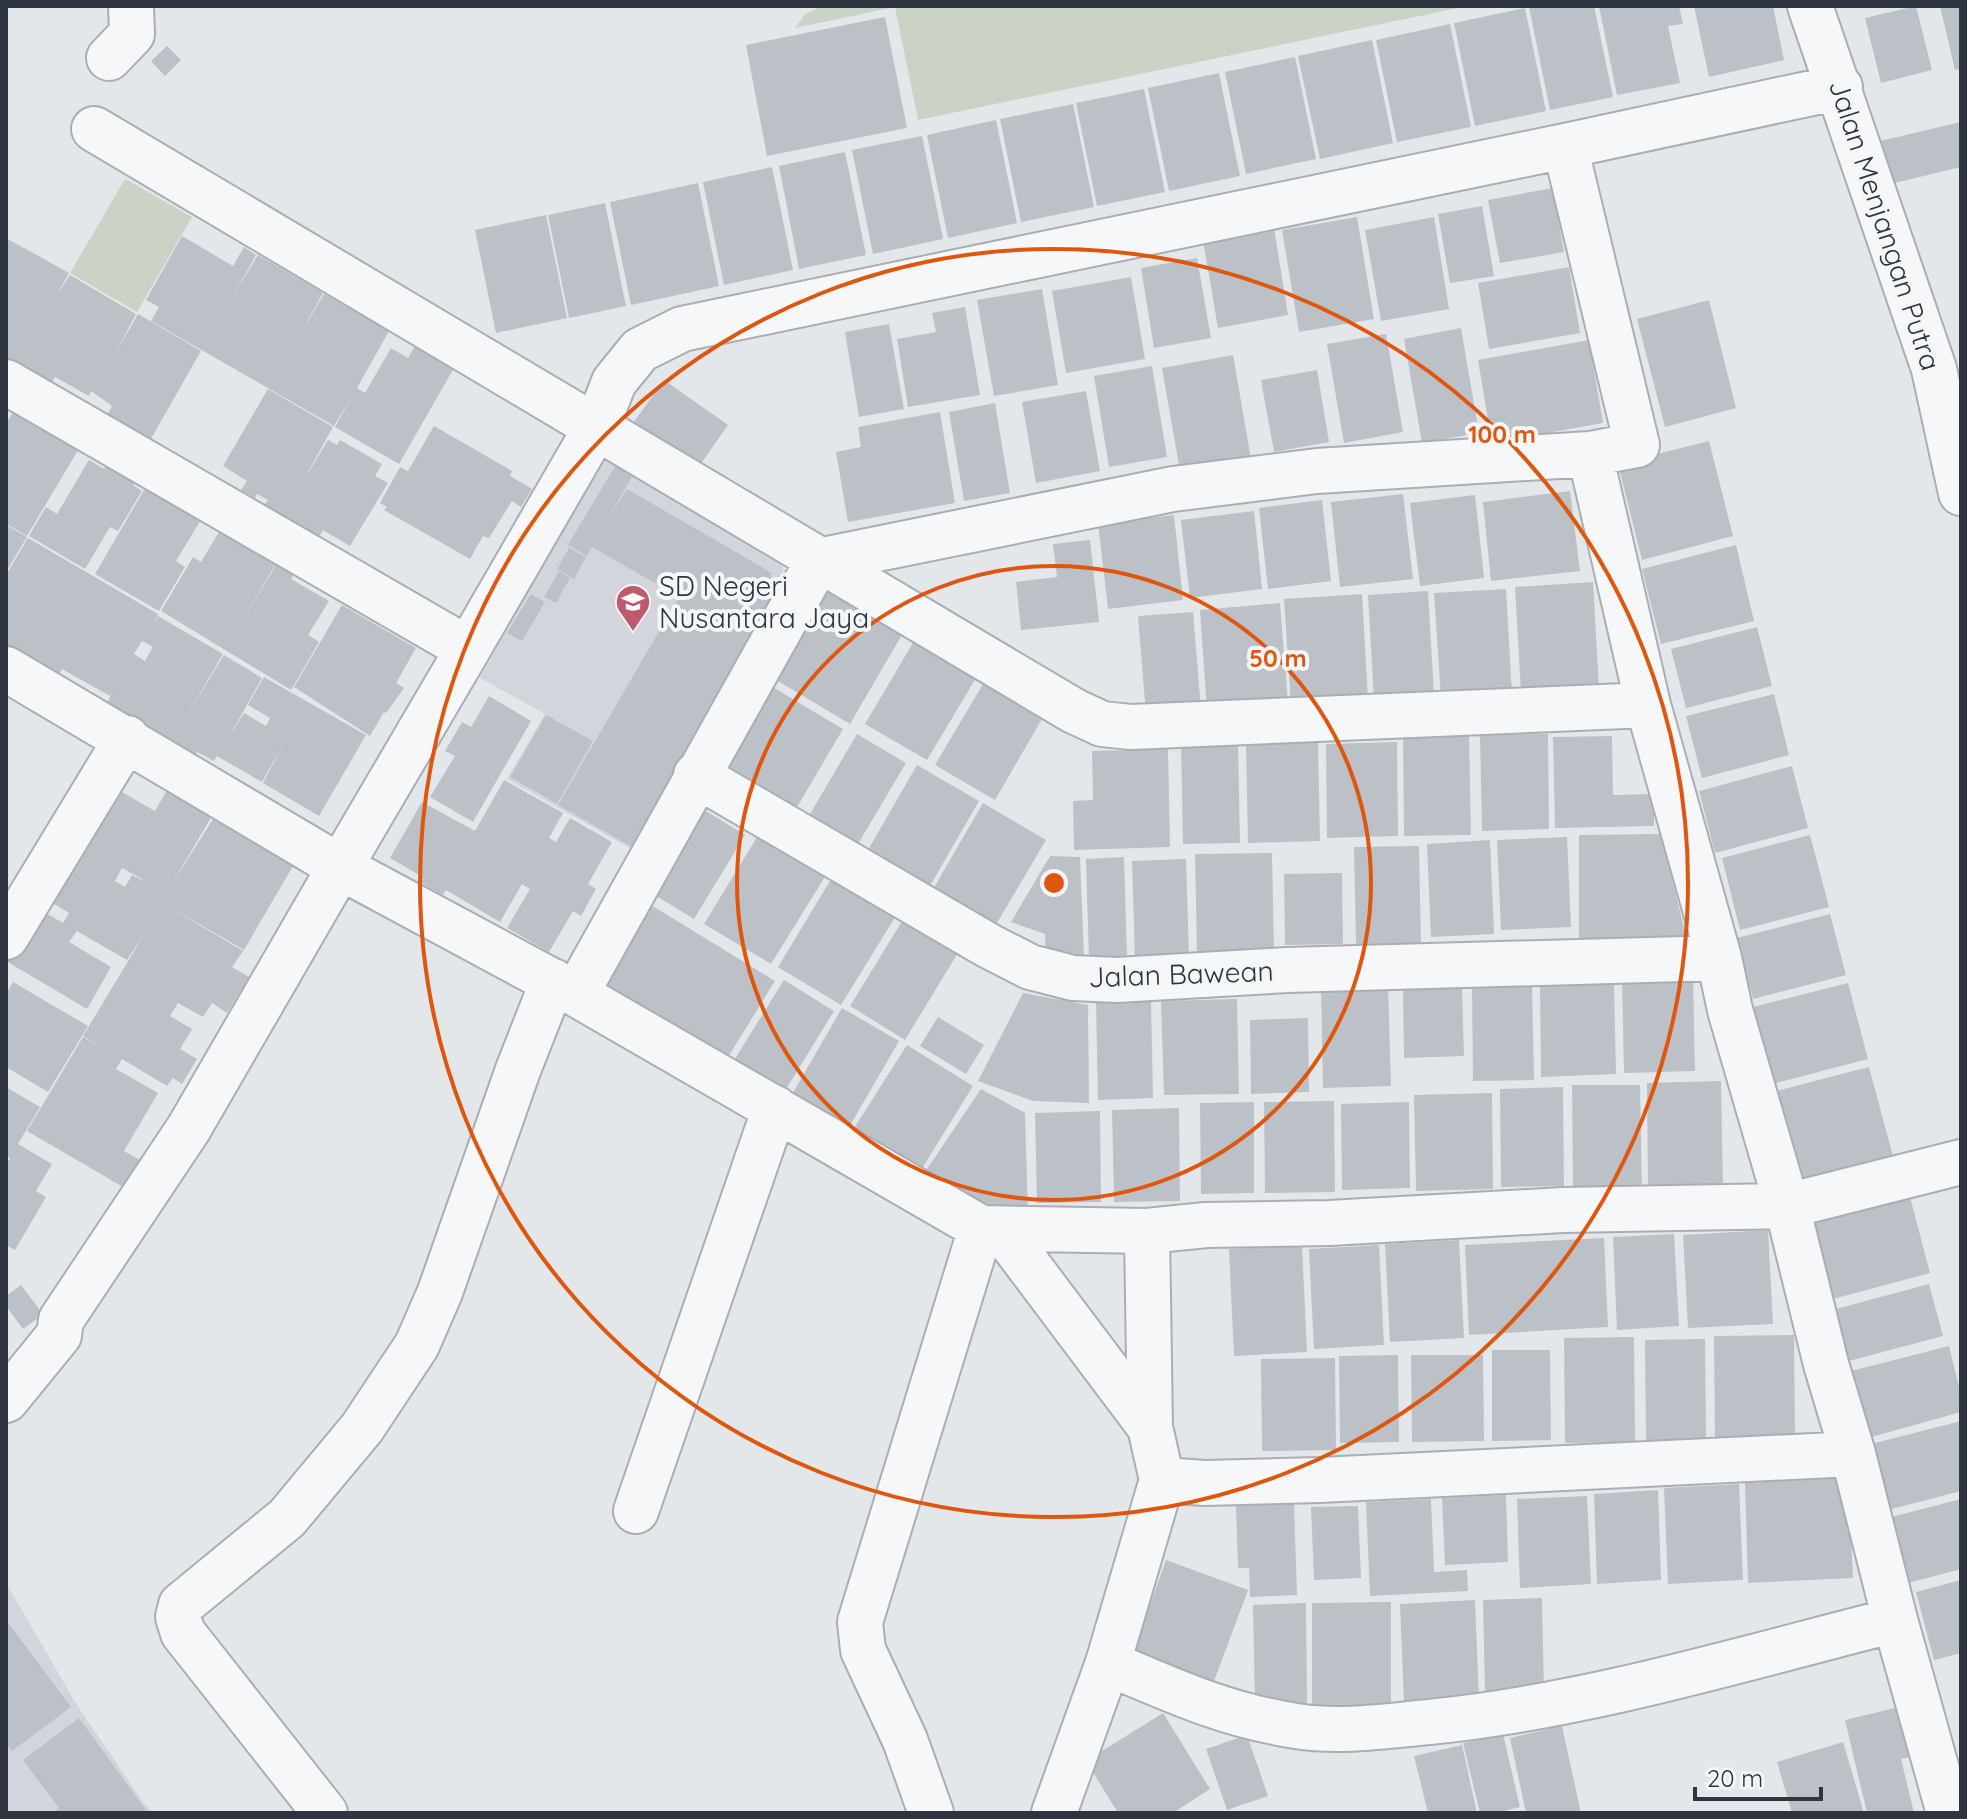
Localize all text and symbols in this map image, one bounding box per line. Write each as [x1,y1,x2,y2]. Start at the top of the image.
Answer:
street label: Jalan Menjangan Putra [1822,75,1949,375]
text: 100 m [1468,419,1536,449]
place label: SD Negeri Nusantara Jaya [659,568,869,635]
school or university icon: SD Negeri Nusantara Jaya [614,583,652,633]
text: 50 m [1249,643,1307,673]
centre of rings [1040,869,1068,897]
street label: Jalan Bawean [1088,953,1274,994]
scale bar [1695,1751,1821,1801]
text: 20 m [1707,1763,1763,1793]

